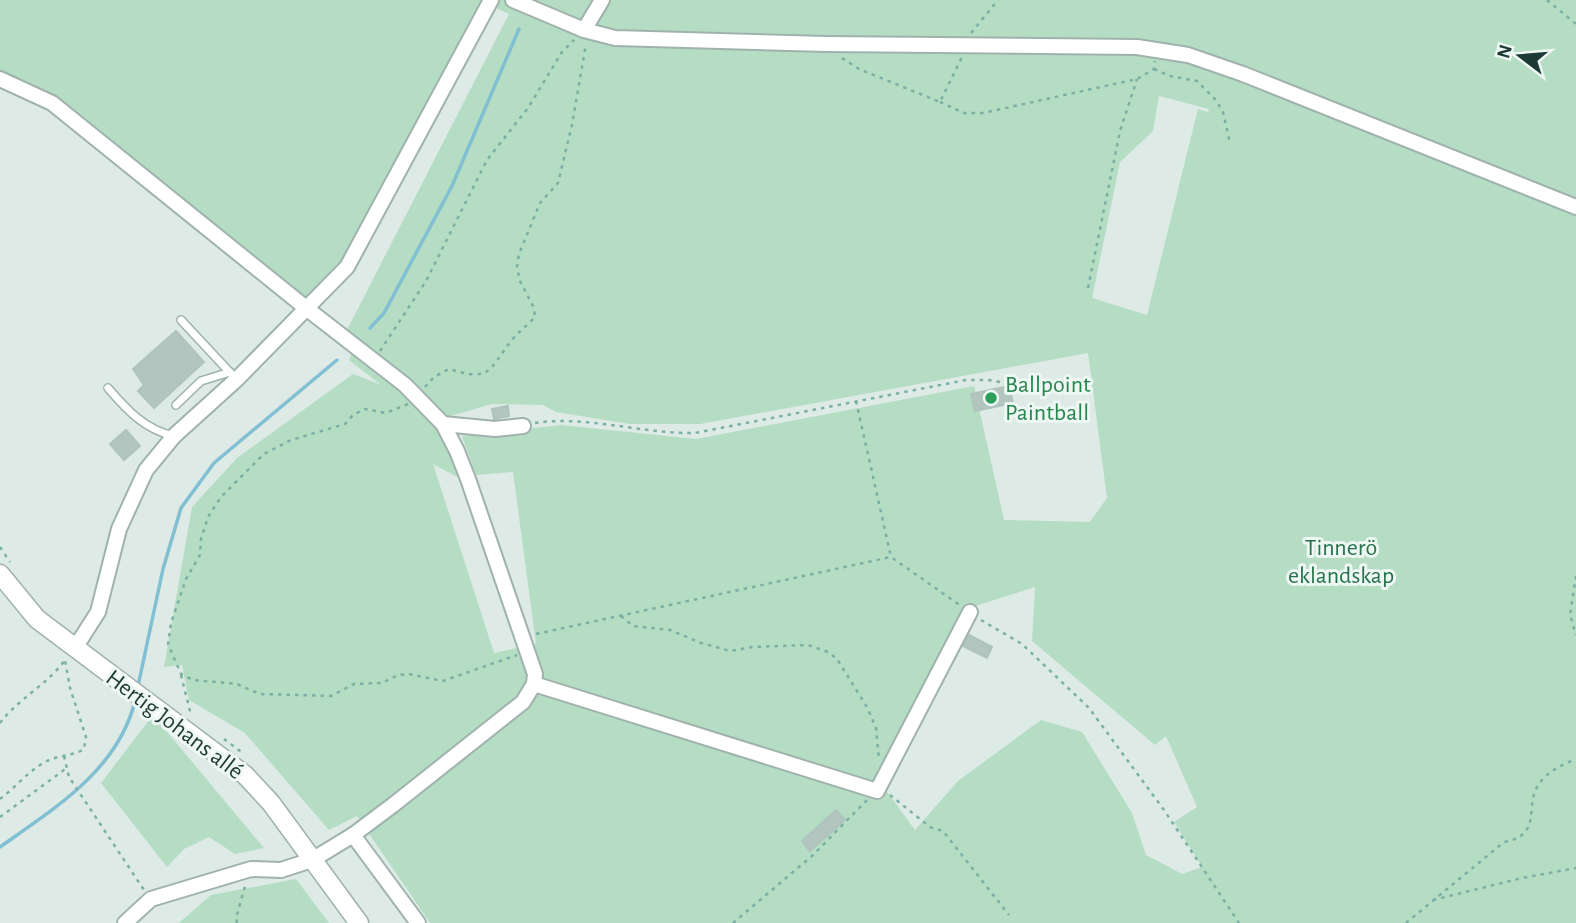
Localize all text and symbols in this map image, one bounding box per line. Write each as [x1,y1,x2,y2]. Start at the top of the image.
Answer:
north arrow [1485,21,1555,91]
text: N [1494,43,1516,61]
place label: Ballpoint Paintball [1005,373,1091,425]
marker: Ballpoint Paintball [983,390,999,406]
park label: Tinnerö eklandskap [1288,536,1394,588]
street label: Hertig Johans allé [101,666,248,784]

